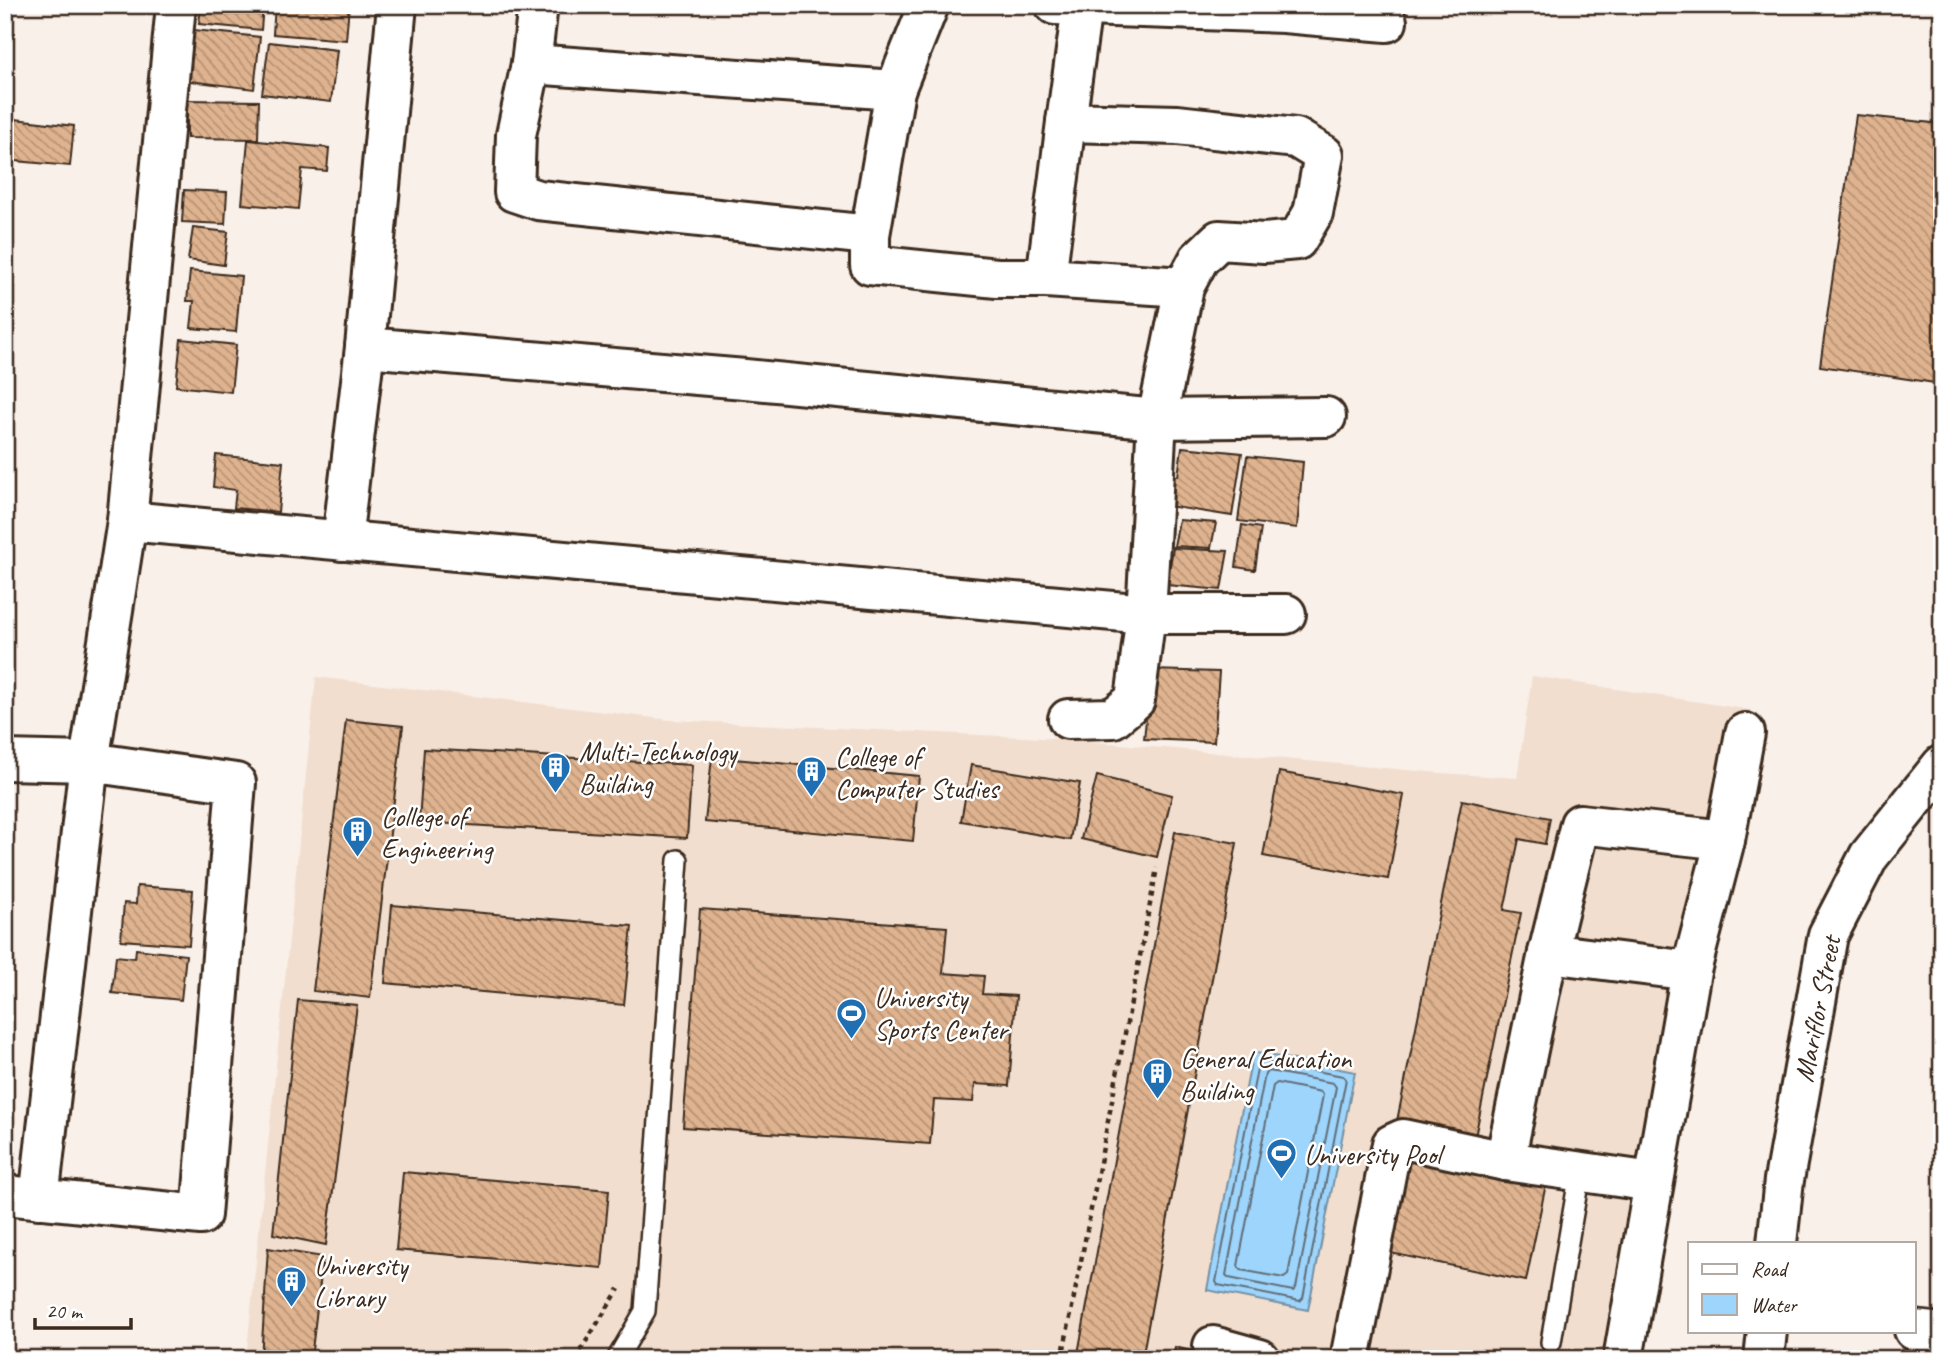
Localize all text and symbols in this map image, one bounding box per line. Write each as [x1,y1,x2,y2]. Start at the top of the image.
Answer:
place label: Multi-Technology Building [579,734,739,801]
place label: College of Computer Studies [835,739,1001,806]
building icon: Multi-Technology Building [539,750,573,794]
building icon: College of Computer Studies [795,755,829,799]
place label: College of Engineering [381,799,494,866]
building icon: College of Engineering [341,815,375,859]
street label: Mariflor Street [1786,930,1849,1085]
place label: University Sports Center [874,980,1010,1047]
sports icon: University Sports Center [834,996,868,1040]
place label: General Education Building [1180,1041,1353,1108]
building icon: General Education Building [1140,1057,1174,1101]
sports icon: University Pool [1264,1137,1298,1181]
place label: University Pool [1304,1137,1446,1172]
legend [1688,1242,1916,1332]
place label: University Library [314,1248,410,1315]
text: Road [1751,1256,1790,1282]
building icon: University Library [274,1264,308,1308]
scale bar [35,1287,131,1331]
text: Water [1751,1292,1798,1318]
text: 20 m [46,1298,84,1324]

